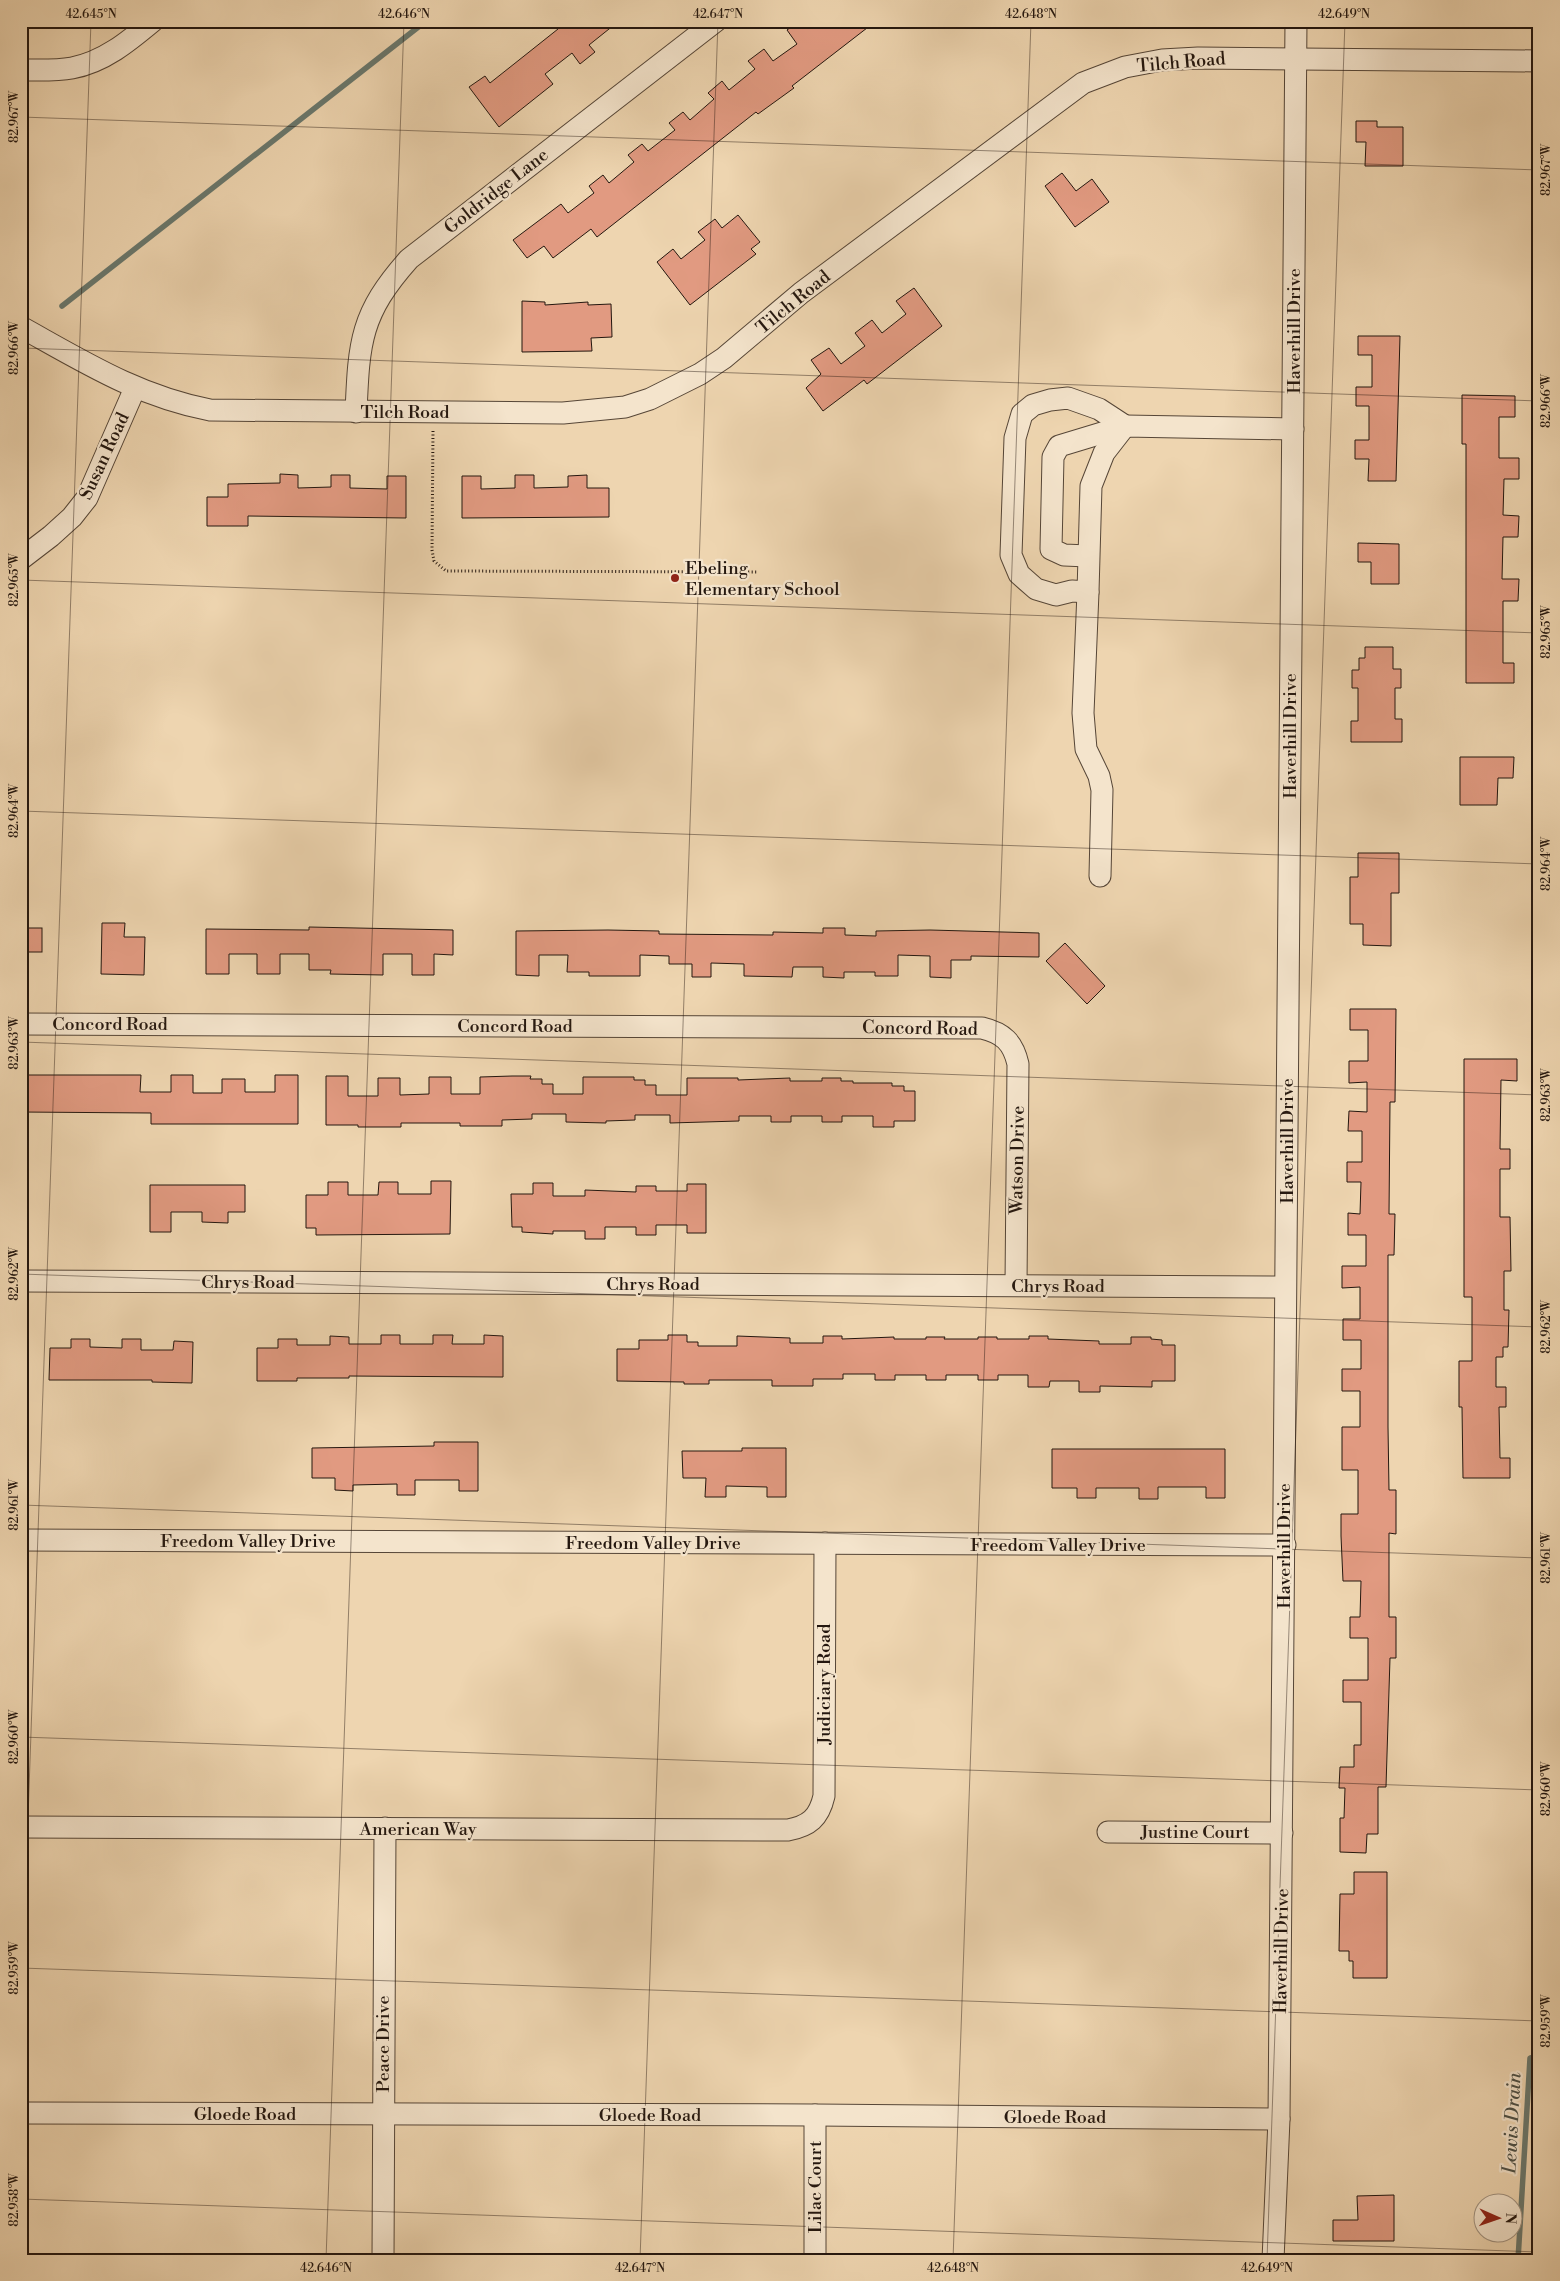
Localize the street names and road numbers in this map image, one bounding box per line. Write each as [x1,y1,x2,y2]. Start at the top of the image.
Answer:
street label: Tilch Road [1136,47,1227,78]
street label: Goldridge Lane [440,144,553,239]
street label: Tilch Road [752,265,836,339]
street label: Haverhill Drive [1283,268,1306,394]
street label: Tilch Road [361,401,450,424]
street label: Susan Road [74,408,135,504]
street label: Haverhill Drive [1279,673,1302,799]
street label: Concord Road [52,1013,169,1036]
street label: Concord Road [457,1015,574,1038]
street label: Concord Road [862,1016,979,1041]
street label: Haverhill Drive [1276,1078,1299,1204]
street label: Watson Drive [1005,1105,1030,1216]
street label: Chrys Road [201,1271,296,1294]
street label: Chrys Road [606,1273,701,1296]
street label: Chrys Road [1011,1275,1106,1298]
street label: Haverhill Drive [1273,1483,1296,1609]
street label: Freedom Valley Drive [160,1530,336,1553]
street label: Freedom Valley Drive [565,1532,741,1555]
street label: Freedom Valley Drive [970,1534,1146,1557]
street label: Judiciary Road [813,1623,836,1745]
street label: American Way [359,1818,477,1841]
street label: Justine Court [1139,1821,1250,1844]
street label: Haverhill Drive [1269,1888,1294,2014]
street label: Peace Drive [372,1995,395,2093]
street label: Gloede Road [194,2103,297,2126]
street label: Gloede Road [599,2104,702,2127]
street label: Gloede Road [1004,2106,1107,2129]
street label: Lilac Court [804,2140,827,2233]

